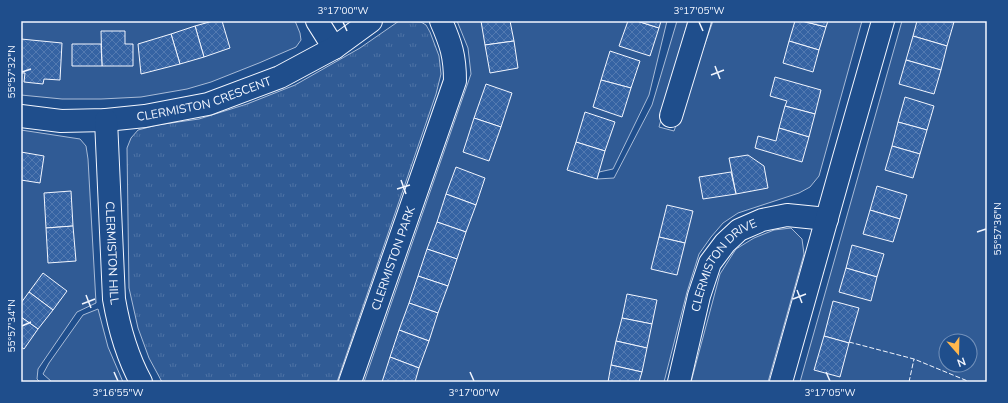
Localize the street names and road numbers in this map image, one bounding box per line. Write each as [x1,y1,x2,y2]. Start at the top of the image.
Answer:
street label: CLERMISTON CRESCENT [136,73,274,125]
street label: CLERMISTON HILL [102,201,123,306]
street label: CLERMISTON PARK [368,204,419,312]
street label: CLERMISTON DRIVE [688,215,759,313]

